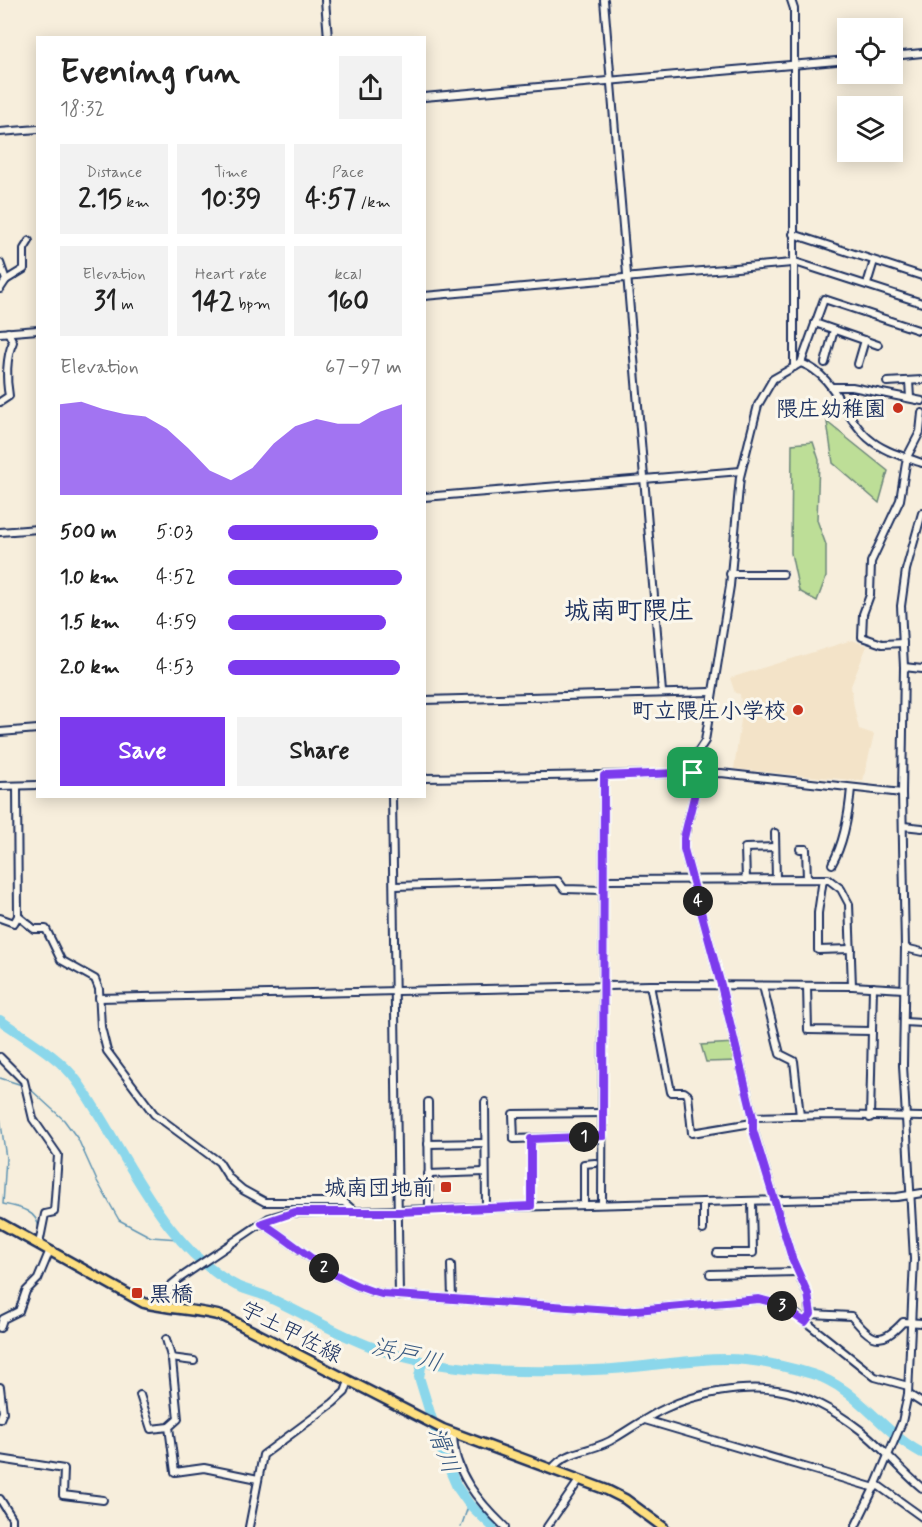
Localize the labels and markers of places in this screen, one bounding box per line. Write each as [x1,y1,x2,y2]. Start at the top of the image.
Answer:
place label: 隈庄幼稚園 [776,396,886,424]
marker: 隈庄幼稚園 [891,401,905,415]
place label: 町立隈庄小学校 [632,698,786,726]
marker: 町立隈庄小学校 [791,703,805,717]
pin [667,747,718,798]
pin: 4 [683,886,713,916]
pin: 1 [569,1122,599,1152]
place label: 城南団地前 [324,1175,434,1203]
marker: 城南団地前 [439,1180,453,1194]
pin: 2 [309,1253,339,1283]
place label: 黒橋 [149,1281,193,1309]
marker: 黒橋 [130,1286,144,1300]
pin: 3 [767,1291,797,1321]

